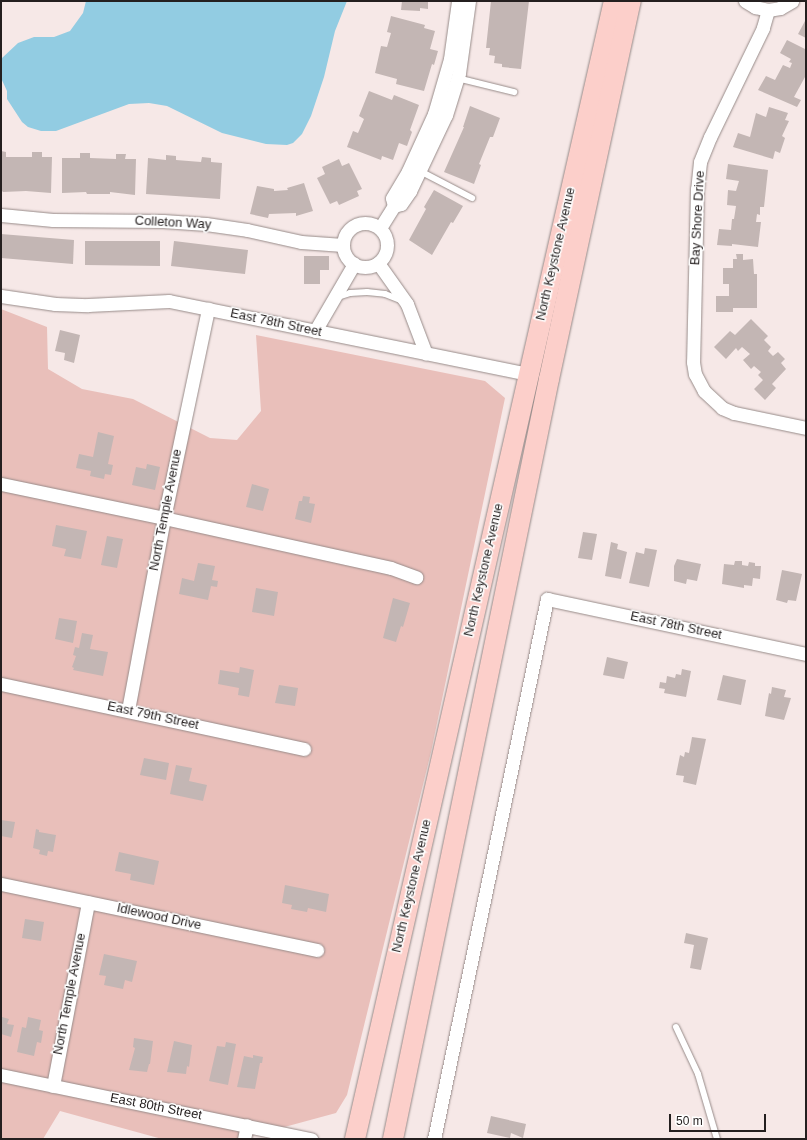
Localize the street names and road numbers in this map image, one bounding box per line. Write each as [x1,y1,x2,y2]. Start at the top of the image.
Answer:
street label: Bay Shore Drive [688,170,708,266]
street label: North Keystone Avenue [533,185,579,323]
street label: Colleton Way [134,213,212,233]
street label: East 78th Street [229,306,323,340]
street label: North Temple Avenue [146,447,186,573]
street label: North Keystone Avenue [461,501,507,639]
street label: East 78th Street [629,609,723,643]
street label: East 79th Street [106,699,200,733]
street label: North Keystone Avenue [389,817,435,955]
street label: Idlewood Drive [115,900,203,934]
street label: North Temple Avenue [50,931,90,1057]
street label: East 80th Street [109,1090,203,1124]

